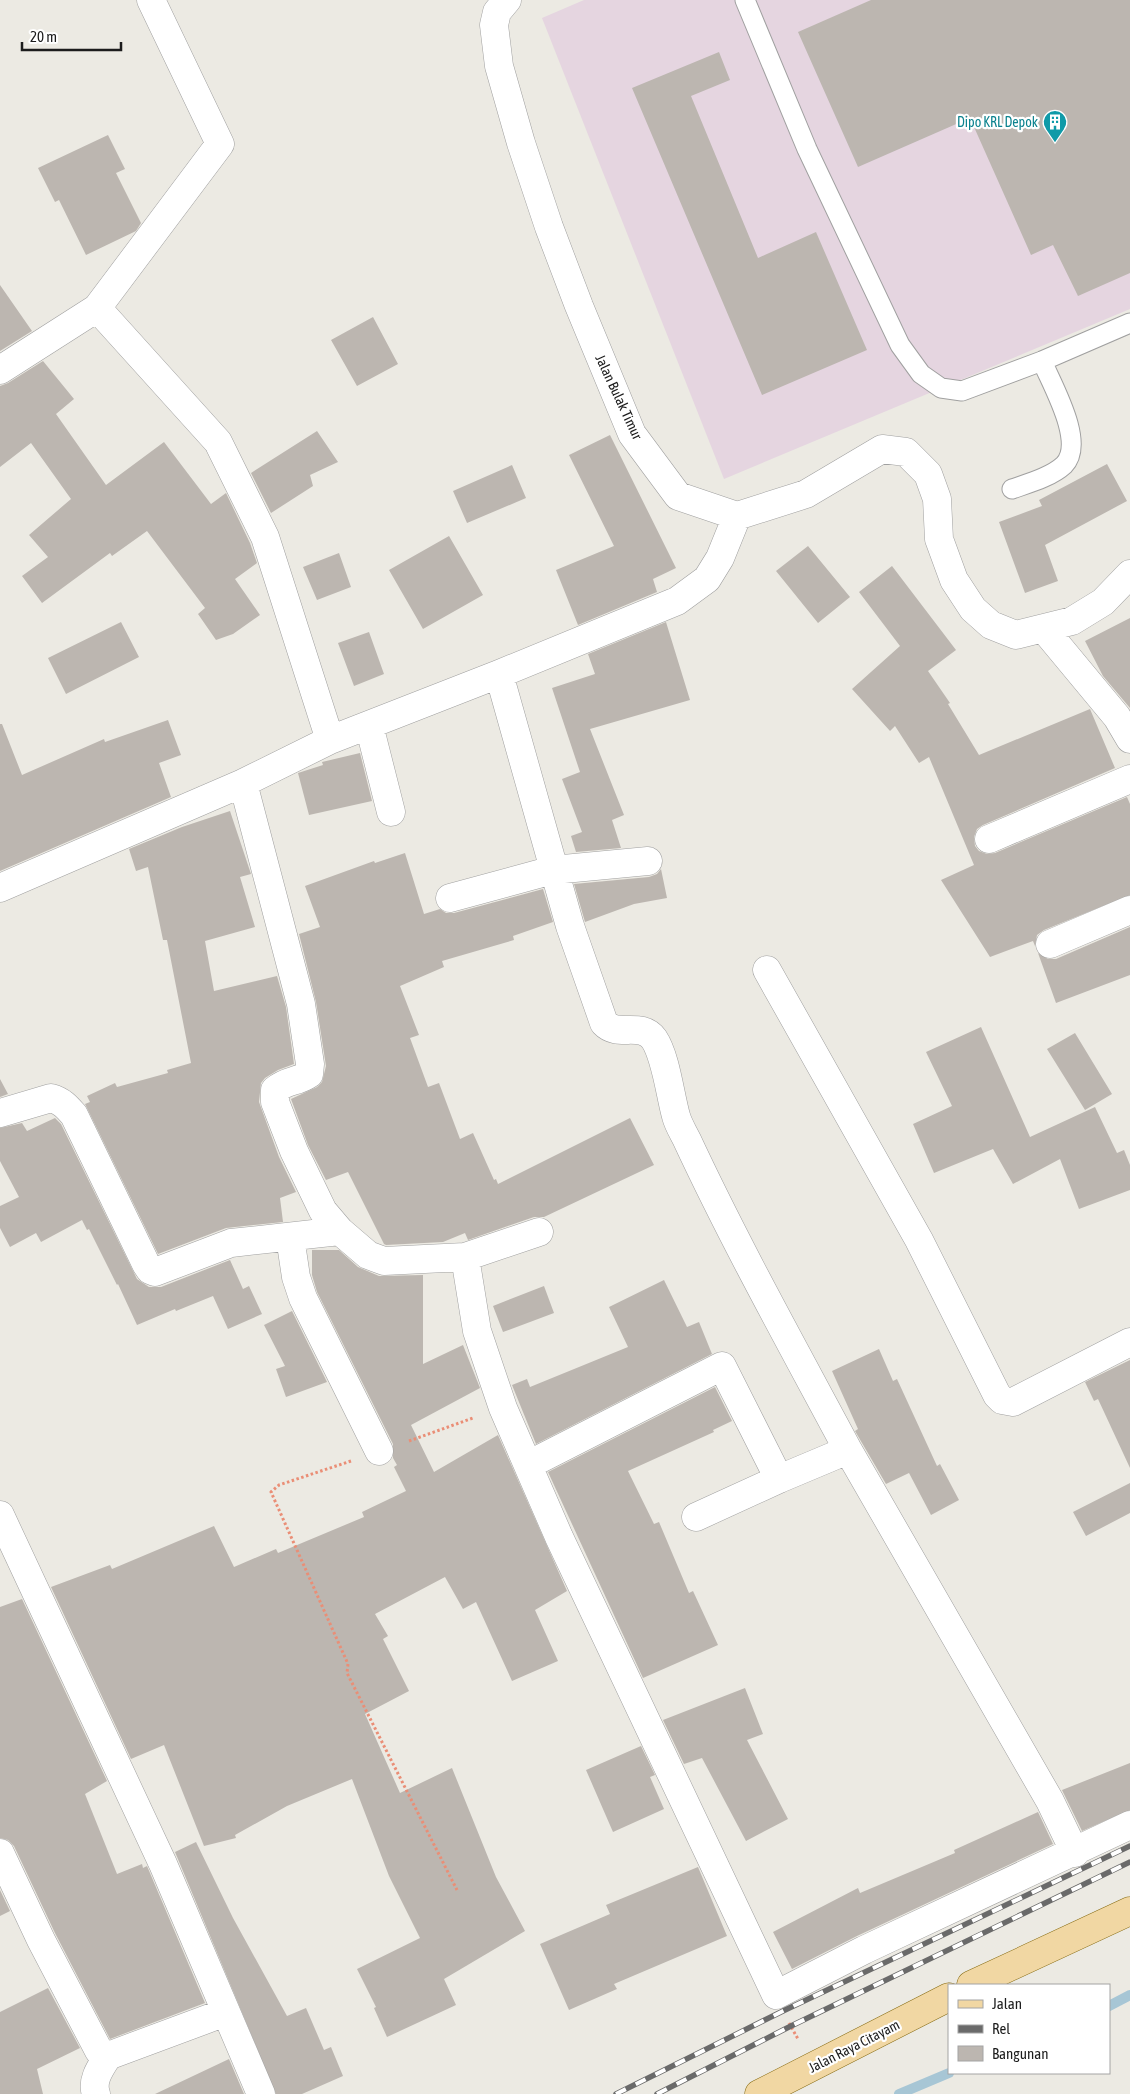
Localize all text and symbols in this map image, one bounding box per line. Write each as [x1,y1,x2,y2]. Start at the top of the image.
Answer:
scale bar [22,20,121,52]
text: 20 m [30,28,57,45]
building icon: Dipo KRL Depok [1042,109,1068,143]
place label: Dipo KRL Depok [957,114,1038,130]
street label: Jalan Bulak Timur [592,352,646,443]
legend [948,1984,1110,2074]
text: Jalan [992,1995,1022,2012]
street label: Jalan Raya Citayam [806,2016,902,2076]
text: Rel [992,2020,1010,2037]
text: Bangunan [992,2045,1049,2062]

